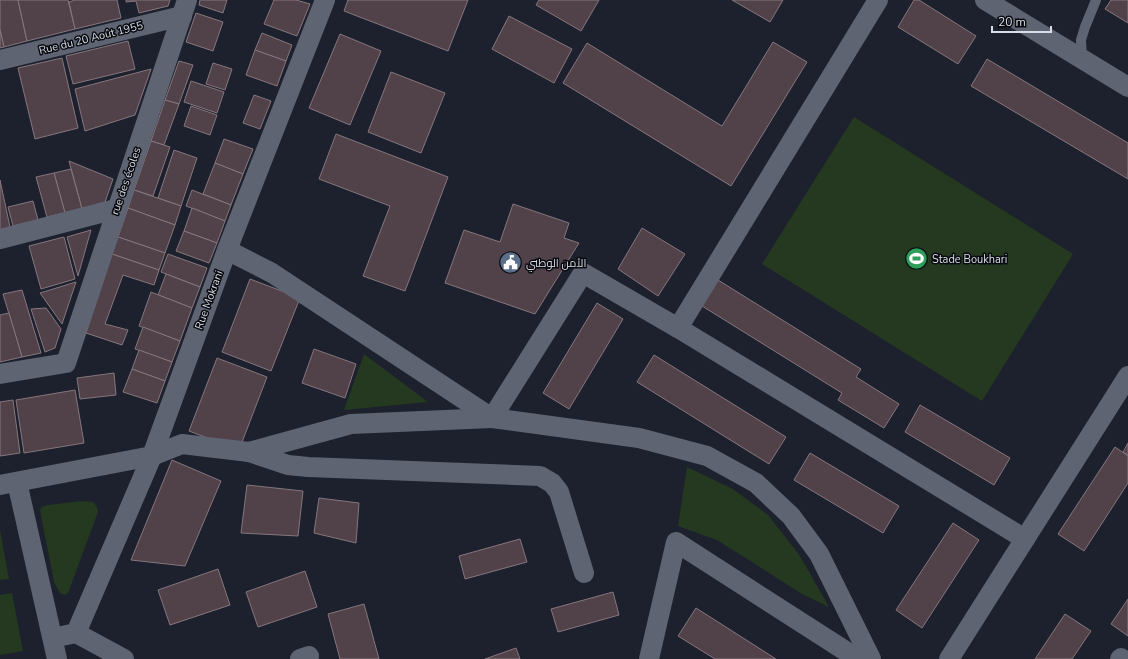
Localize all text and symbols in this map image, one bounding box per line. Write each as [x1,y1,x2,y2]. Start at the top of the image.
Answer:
scale bar [992,8,1051,34]
text: 20 m [998,14,1026,30]
street label: Rue du 20 Août 1955 [37,18,145,58]
street label: rue des écoles [107,145,145,217]
sports icon: Stade Boukhari [904,246,930,272]
public building icon: الأمن الوطني [497,250,523,276]
place label: Stade Boukhari [932,252,1007,267]
place label: الأمن الوطني [526,256,586,272]
street label: Rue Mokrani [191,268,227,332]

